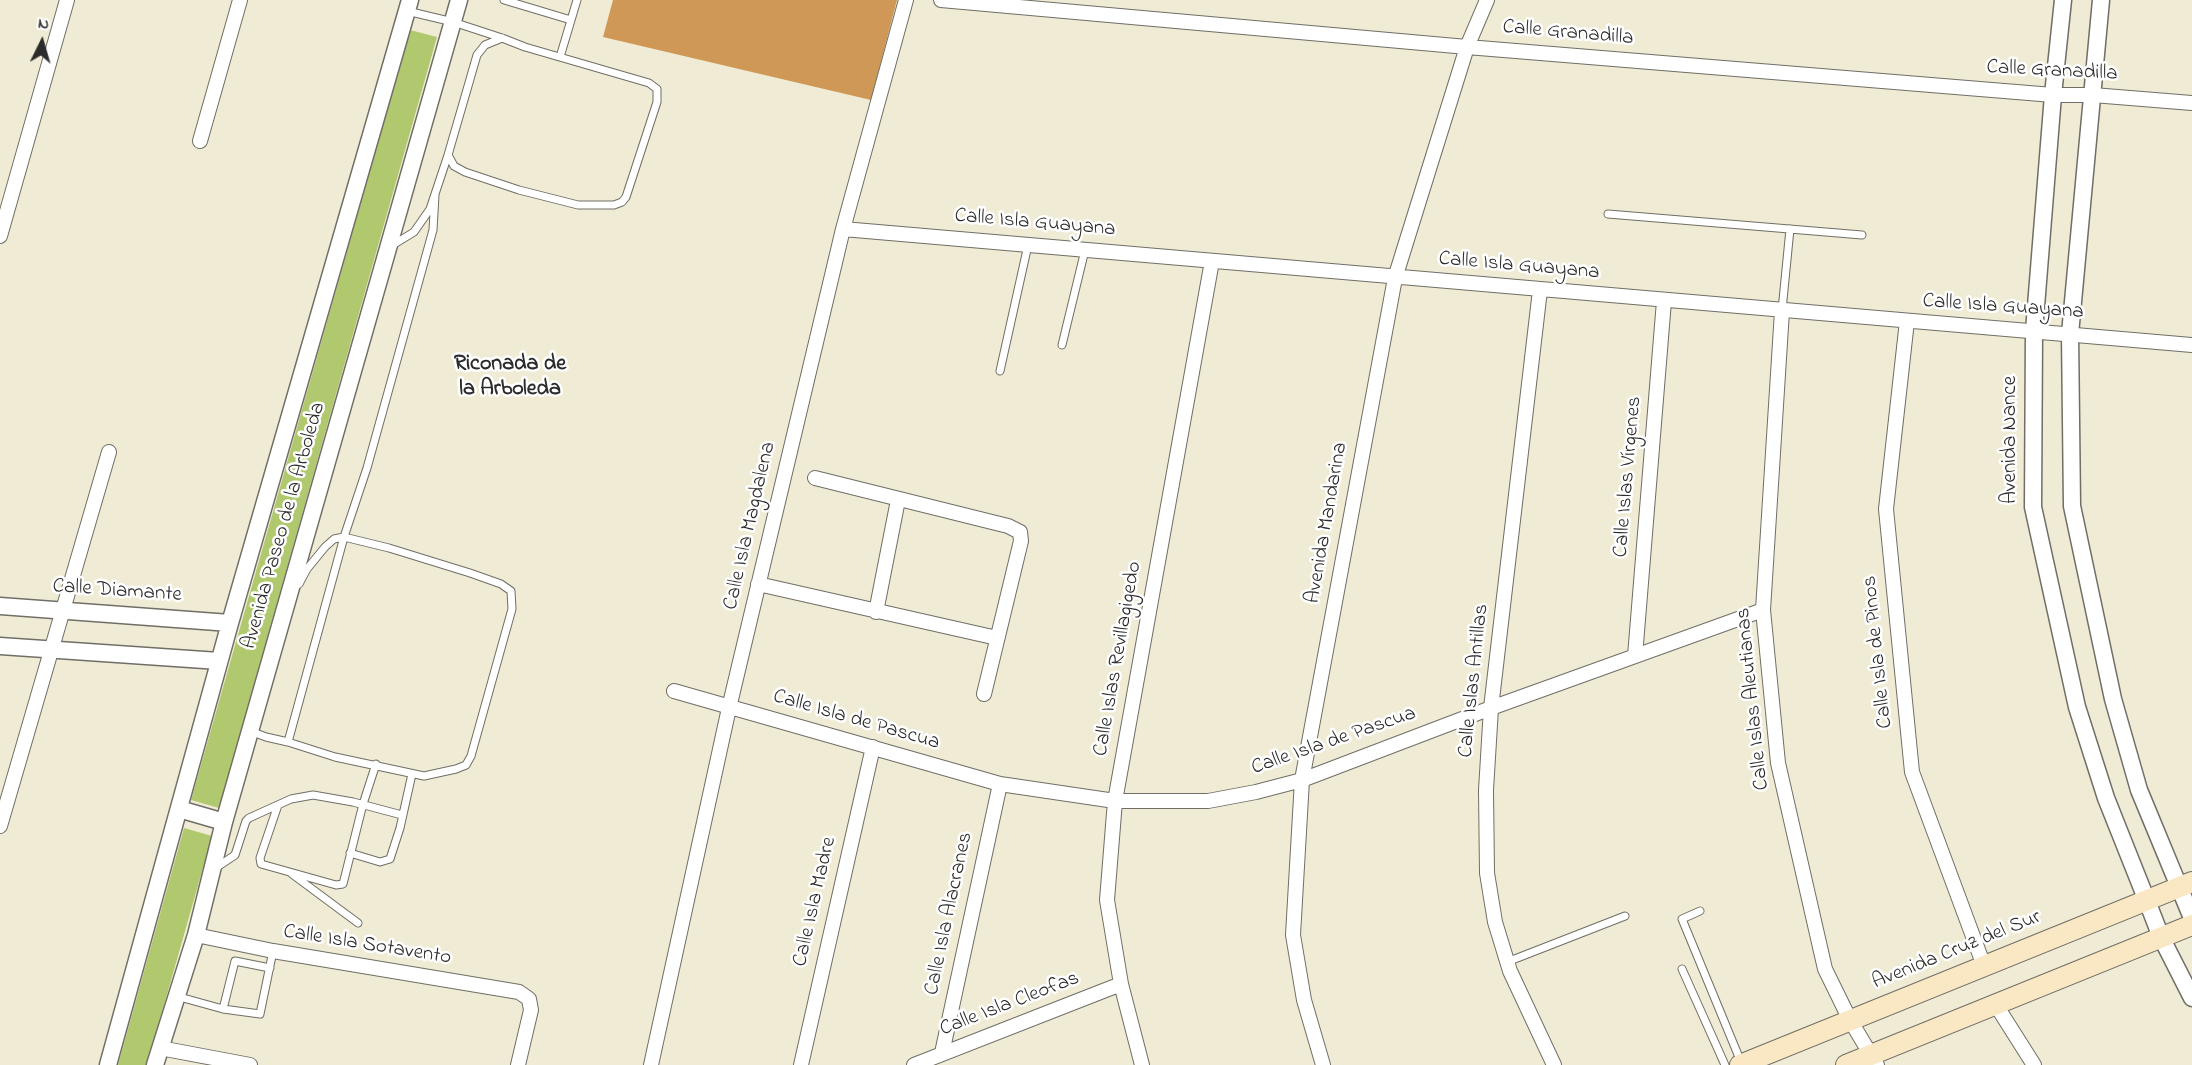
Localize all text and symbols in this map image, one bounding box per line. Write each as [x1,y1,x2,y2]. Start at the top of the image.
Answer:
north arrow [12,12,72,72]
text: N [37,12,50,36]
street label: Calle Granadilla [1502,16,1634,52]
street label: Calle Granadilla [1986,56,2118,88]
street label: Calle Isla Guayana [953,204,1117,244]
street label: Calle Isla Guayana [1437,247,1601,287]
street label: Calle Isla Guayana [1922,290,2084,326]
district label: Riconada de la Arboleda [454,352,566,404]
street label: Avenida Nance [1999,376,2025,504]
street label: Calle Islas Vírgenes [1609,395,1649,559]
street label: Avenida Paseo de la Arboleda [238,400,332,652]
street label: Calle Isla Magdalena [719,440,783,612]
street label: Avenida Mandarina [1301,440,1355,606]
street label: Calle Islas Revillagigedo [1089,560,1149,758]
street label: Calle Isla de Pinos [1858,574,1900,730]
street label: Calle Diamante [51,575,183,609]
street label: Calle Islas Antillas [1454,603,1496,759]
street label: Calle Islas Aleutianas [1732,606,1776,792]
street label: Calle Isla de Pascua [770,685,942,757]
street label: Calle Isla de Pascua [1248,702,1420,782]
street label: Calle Isla Alacranes [920,830,980,998]
street label: Calle Isla Madre [789,835,843,969]
street label: Avenida Cruz del Sur [1869,906,2045,996]
street label: Calle Isla Sotavento [281,920,453,972]
street label: Calle Isla Cleofas [937,967,1083,1043]

